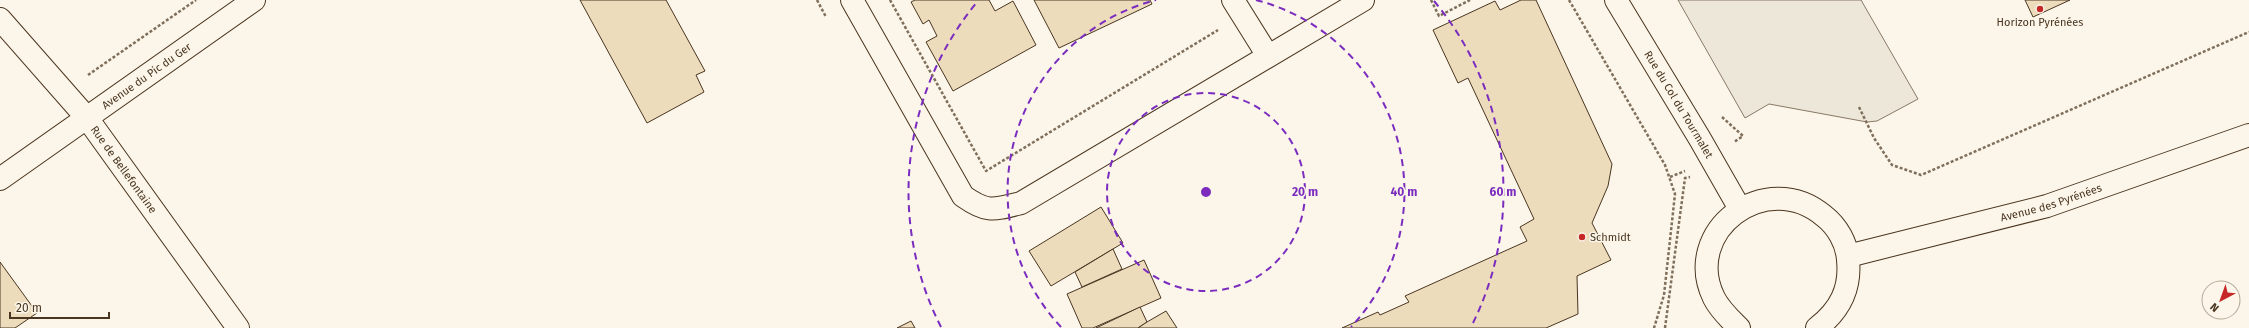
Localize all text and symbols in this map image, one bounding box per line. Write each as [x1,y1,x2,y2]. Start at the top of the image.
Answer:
marker: Horizon Pyrénées [2035,4,2045,14]
place label: Horizon Pyrénées [1997,16,2084,29]
street label: Avenue du Pic du Ger [99,40,194,112]
street label: Rue du Col du Tourmalet [1641,49,1716,161]
street label: Rue de Bellefontaine [88,123,159,216]
street label: Avenue des Pyrénées [1999,181,2104,224]
centre of rings [1199,185,1213,199]
text: 20 m [1292,185,1318,199]
text: 40 m [1391,185,1417,199]
text: 60 m [1490,185,1516,199]
place label: Schmidt [1590,231,1631,244]
marker: Schmidt [1577,232,1587,242]
north arrow [2201,280,2241,320]
scale bar [10,294,109,320]
text: N [2208,300,2222,314]
text: 20 m [16,301,42,315]

